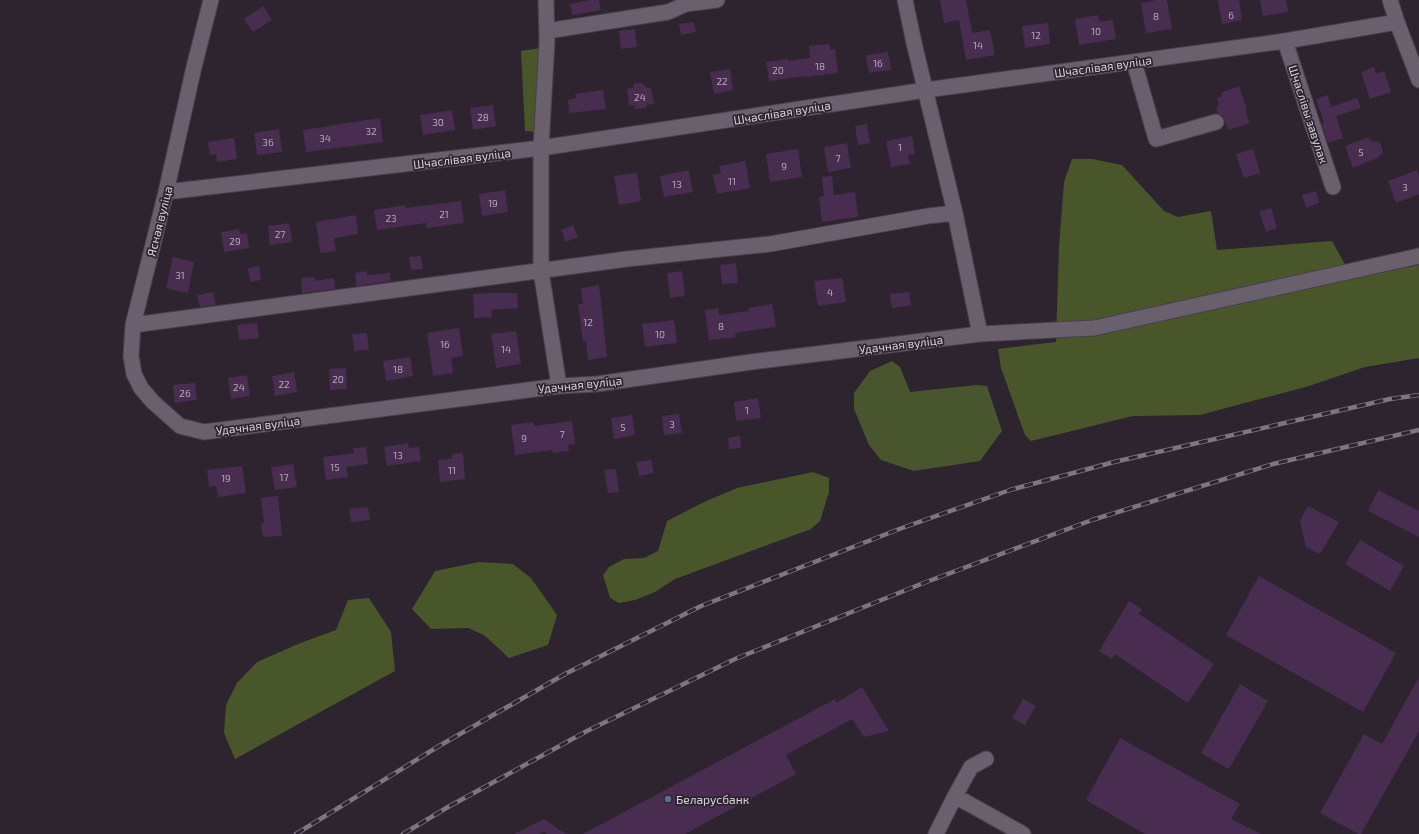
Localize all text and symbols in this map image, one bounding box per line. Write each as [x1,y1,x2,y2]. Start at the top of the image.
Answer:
house number: 6 [1228,9,1234,21]
house number: 8 [1153,10,1159,22]
house number: 10 [1091,25,1101,37]
house number: 12 [1031,29,1041,41]
house number: 14 [973,39,983,51]
street label: Шчаслівая вуліца [1053,52,1153,81]
house number: 16 [873,57,883,69]
house number: 18 [815,60,825,72]
street label: Шчаслівы завулак [1286,63,1332,166]
house number: 20 [772,64,784,76]
house number: 22 [716,75,728,87]
house number: 24 [634,91,646,103]
street label: Шчаслівая вуліца [732,97,832,128]
house number: 28 [477,111,489,123]
house number: 30 [432,116,444,128]
house number: 32 [365,125,377,137]
house number: 34 [319,132,331,144]
house number: 36 [262,136,274,148]
house number: 1 [898,141,902,153]
street label: Шчаслівая вуліца [412,145,512,172]
house number: 5 [1358,146,1364,158]
house number: 7 [835,152,841,164]
house number: 9 [781,160,787,172]
house number: 11 [728,175,736,187]
house number: 13 [672,178,682,190]
house number: 3 [1402,181,1408,193]
street label: Ясная вуліца [143,184,175,258]
house number: 19 [488,197,498,209]
house number: 21 [439,208,449,220]
house number: 23 [385,212,397,224]
house number: 27 [275,228,285,240]
house number: 29 [229,235,241,247]
house number: 31 [175,269,185,281]
house number: 4 [827,286,833,298]
house number: 12 [583,316,593,328]
house number: 8 [718,320,724,332]
house number: 10 [655,328,665,340]
street label: Удачная вуліца [858,332,944,357]
house number: 16 [440,338,450,350]
house number: 14 [501,343,511,355]
house number: 18 [393,363,403,375]
house number: 20 [332,373,344,385]
street label: Удачная вуліца [537,373,623,396]
house number: 22 [278,378,290,390]
house number: 24 [233,381,245,393]
house number: 26 [179,387,191,399]
house number: 1 [745,404,749,416]
street label: Удачная вуліца [215,413,301,438]
house number: 3 [669,418,675,430]
house number: 5 [620,421,626,433]
house number: 7 [559,428,565,440]
house number: 9 [521,432,527,444]
house number: 13 [393,449,403,461]
house number: 15 [330,461,340,473]
house number: 11 [448,464,456,476]
house number: 17 [279,471,289,483]
house number: 19 [221,472,231,484]
place label: Беларусбанк [676,792,750,807]
marker: Беларусбанк [663,794,673,804]

